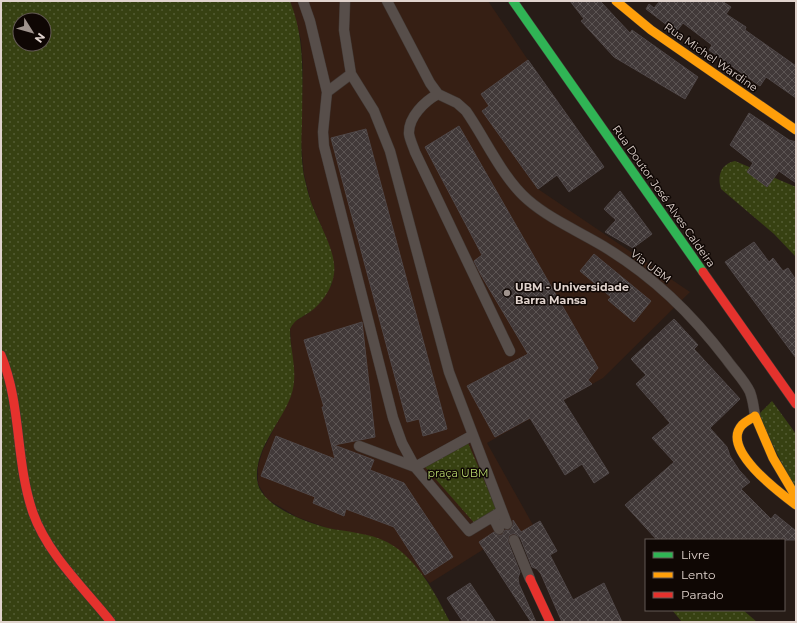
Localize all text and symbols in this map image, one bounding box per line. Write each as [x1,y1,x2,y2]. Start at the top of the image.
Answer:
north arrow [12,12,52,52]
street label: Rua Michel Wardine [661,19,761,95]
text: N [32,30,48,46]
street label: Rua Doutor José Alves Caldeira [609,122,719,270]
street label: Via UBM [628,246,674,286]
place label: UBM - Universidade Barra Mansa [515,280,629,307]
marker: UBM - Universidade Barra Mansa [502,288,512,298]
park label: praça UBM [428,466,489,480]
legend [645,539,785,611]
text: Livre [681,547,710,562]
text: Lento [681,567,716,582]
text: Parado [681,587,724,602]

